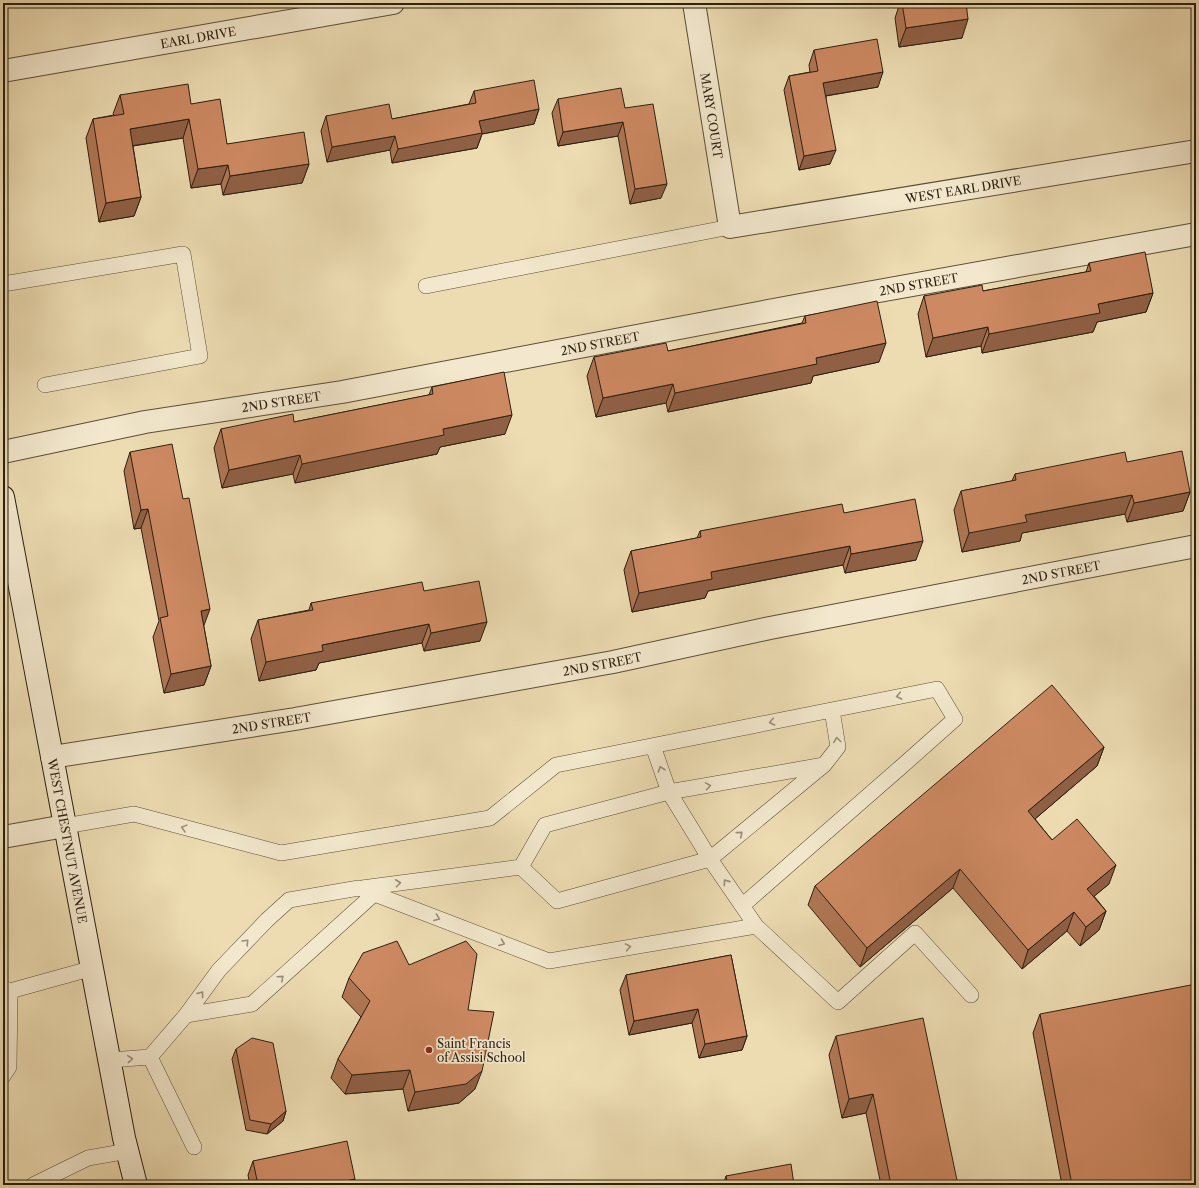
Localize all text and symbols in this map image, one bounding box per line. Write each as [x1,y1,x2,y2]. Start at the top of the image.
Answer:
street label: EARL DRIVE [159,23,237,51]
street label: MARY COURT [698,72,726,159]
street label: WEST EARL DRIVE [903,172,1022,206]
street label: 2ND STREET [878,269,959,298]
street label: 2ND STREET [559,328,641,358]
street label: 2ND STREET [240,388,322,415]
street label: 2ND STREET [1020,557,1102,587]
street label: 2ND STREET [561,649,643,678]
one-way arrow [896,692,902,700]
street label: 2ND STREET [231,709,312,736]
one-way arrow [769,717,775,726]
one-way arrow [833,736,842,743]
street label: WEST CHESTNUT AVENUE [45,756,91,925]
one-way arrow [658,766,666,773]
one-way arrow [705,782,711,790]
one-way arrow [181,824,187,832]
one-way arrow [736,832,743,839]
one-way arrow [394,879,401,888]
one-way arrow [723,879,731,886]
one-way arrow [433,914,440,922]
one-way arrow [241,939,248,947]
one-way arrow [499,939,506,947]
one-way arrow [625,944,631,952]
one-way arrow [276,975,284,983]
one-way arrow [196,991,204,998]
place label: Saint Francis of Assisi School [437,1036,526,1065]
marker: Saint Francis of Assisi School [424,1045,434,1055]
one-way arrow [127,1054,133,1063]

